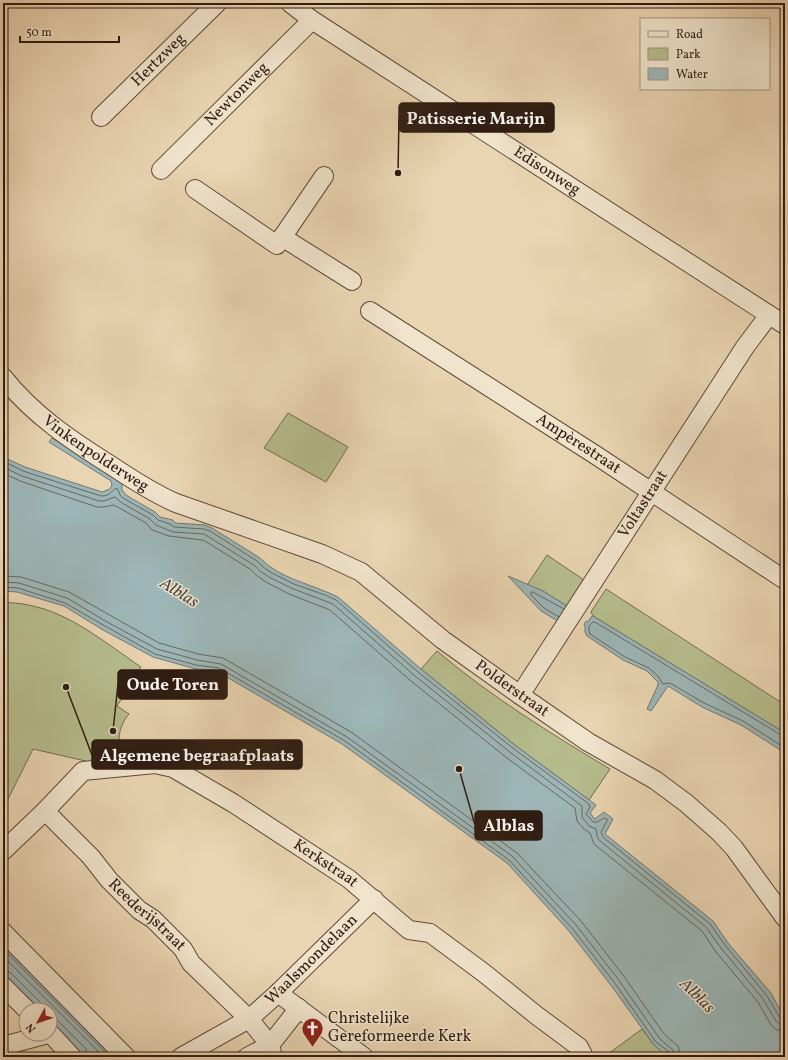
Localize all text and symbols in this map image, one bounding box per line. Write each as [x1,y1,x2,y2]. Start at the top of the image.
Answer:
scale bar [20,18,119,44]
legend [640,18,770,90]
text: 50 m [26,25,52,41]
text: Road [676,27,703,43]
street label: Hertzweg [127,29,191,92]
text: Park [676,47,701,63]
street label: Newtonweg [200,58,274,132]
text: Water [676,67,708,83]
callout: Patisserie Marijn [399,103,554,132]
text: Patisserie Marijn [407,108,545,131]
street label: Edisonweg [509,142,584,201]
street label: Ampèrestraat [531,409,625,480]
street label: Vinkenpolderweg [38,410,153,498]
street label: Voltastraat [613,466,674,543]
water label: Alblas [154,572,203,614]
street label: Polderstraat [470,655,554,723]
callout: Oude Toren [118,670,227,699]
text: Oude Toren [127,674,219,697]
callout: Algemene begraafplaats [92,740,302,769]
text: Algemene begraafplaats [100,745,294,768]
callout: Alblas [475,811,542,840]
text: Alblas [484,815,535,838]
street label: Kerkstraat [289,834,363,893]
street label: Reederijstraat [103,874,191,957]
street label: Waalsmondelaan [260,910,363,1010]
water label: Alblas [673,972,720,1019]
north arrow [18,1002,58,1042]
place label: Christelijke Gereformeerde Kerk [328,1008,472,1048]
church icon: Christelijke Gereformeerde Kerk [299,1015,325,1048]
text: N [23,1020,40,1035]

